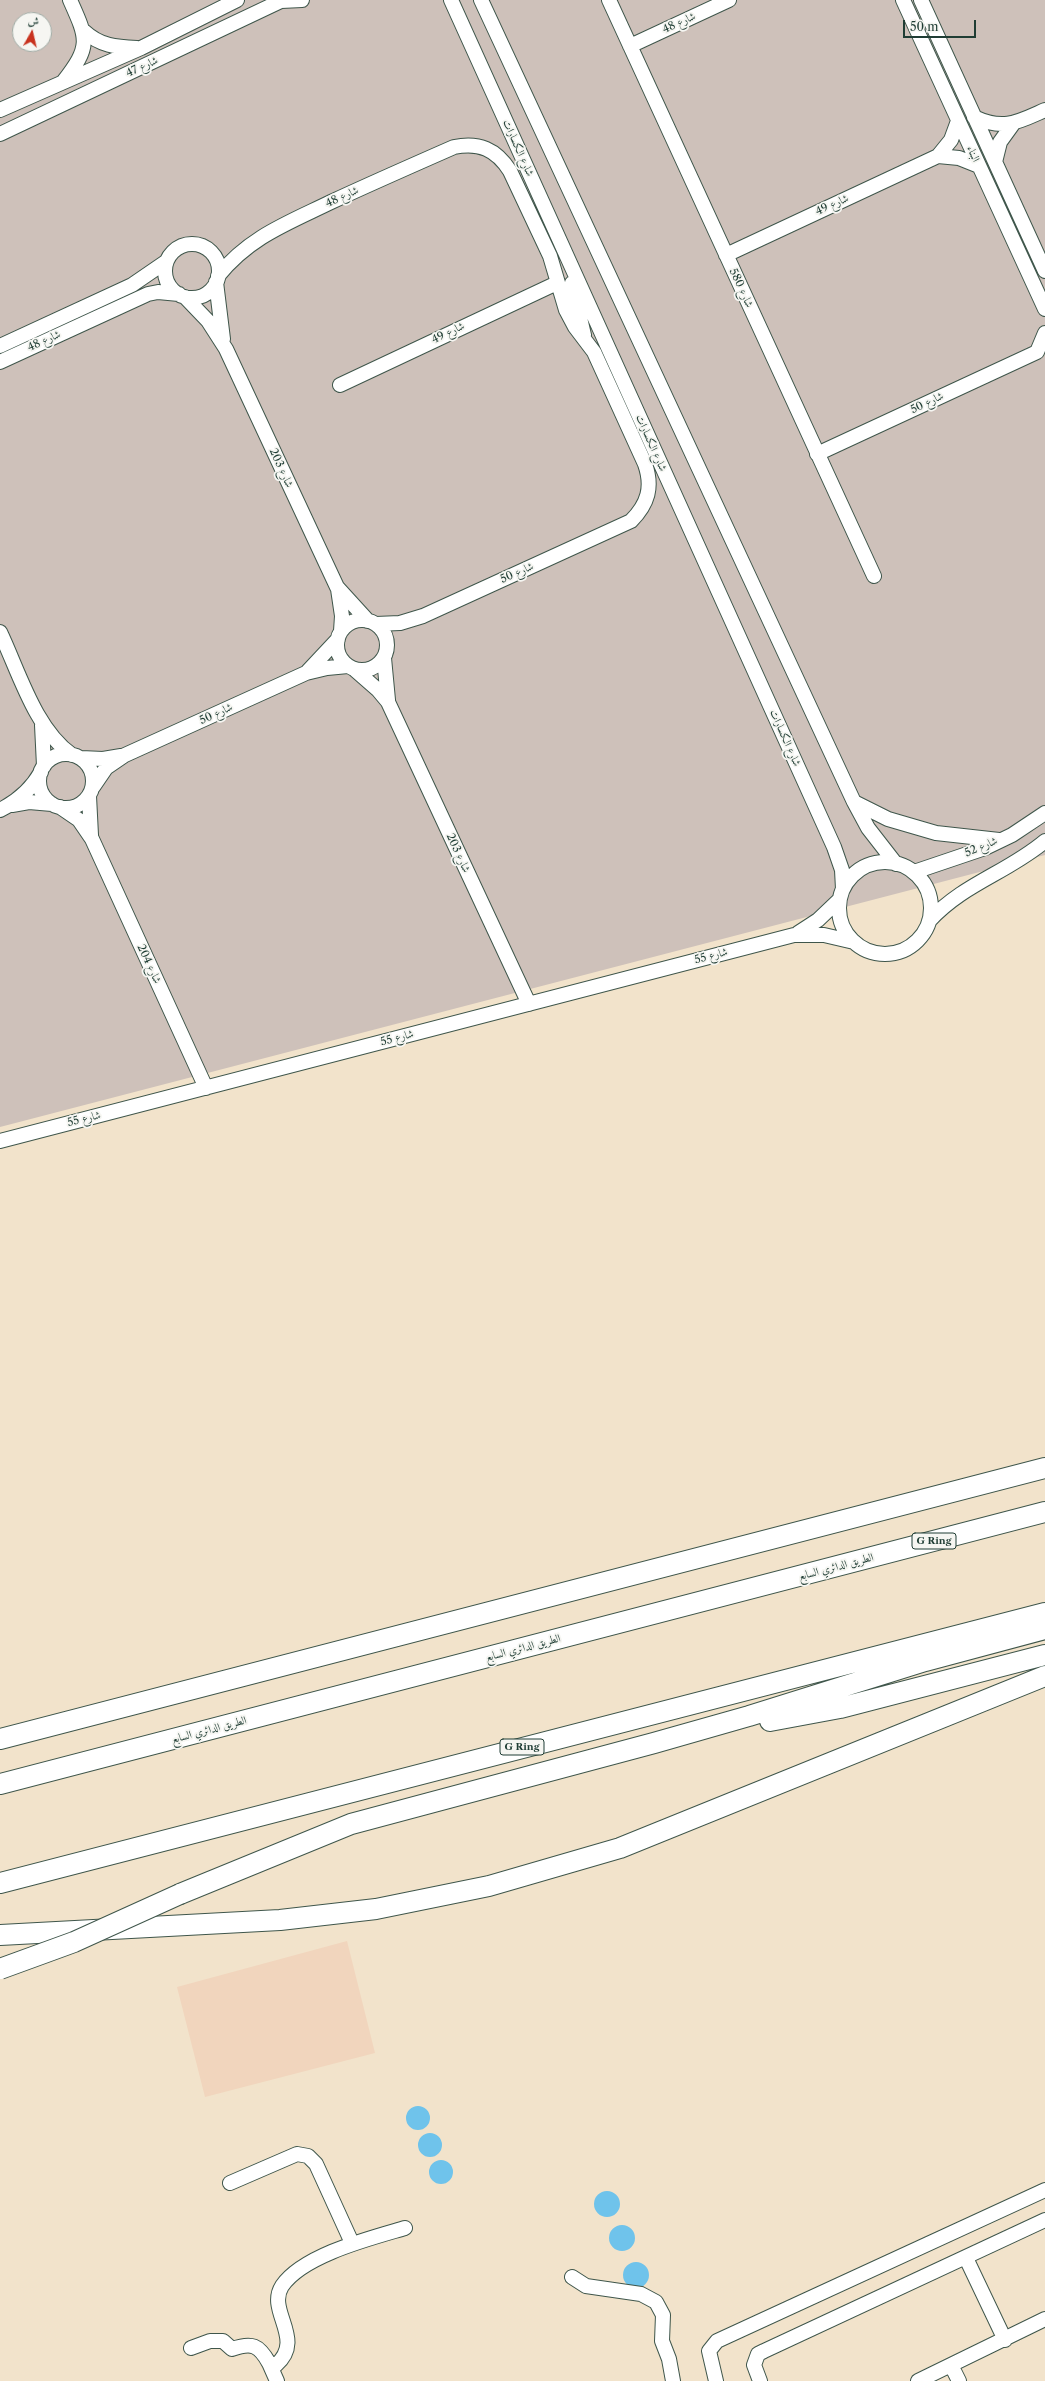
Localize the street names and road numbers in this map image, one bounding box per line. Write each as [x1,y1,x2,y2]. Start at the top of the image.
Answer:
street label: شارع 48 [660,10,698,36]
street label: شارع 47 [124,54,160,80]
street label: شارع الكسارات [500,118,536,178]
street label: البناء [964,144,982,164]
street label: شارع 48 [323,184,361,210]
street label: شارع 49 [813,192,851,218]
street label: شارع 580 [726,266,756,310]
street label: شارع 49 [429,319,467,347]
street label: شارع 48 [25,328,63,354]
street label: شارع 50 [908,389,946,417]
street label: شارع الكسارات [633,413,669,473]
street label: شارع 203 [266,446,296,490]
street label: شارع 50 [498,560,536,586]
street label: شارع 50 [197,701,235,727]
street label: شارع الكسارات [767,708,803,768]
street label: شارع 203 [443,831,473,875]
street label: شارع 52 [963,834,999,860]
street label: شارع 204 [134,942,164,986]
street label: شارع 55 [693,945,729,967]
street label: شارع 55 [379,1027,415,1049]
street label: شارع 55 [66,1108,102,1130]
road number: G Ring [912,1533,956,1549]
street label: الطريق الدائري السابع [797,1551,875,1583]
street label: الطريق الدائري السابع [484,1632,562,1664]
street label: الطريق الدائري السابع [170,1714,248,1746]
road number: G Ring [500,1739,544,1755]

